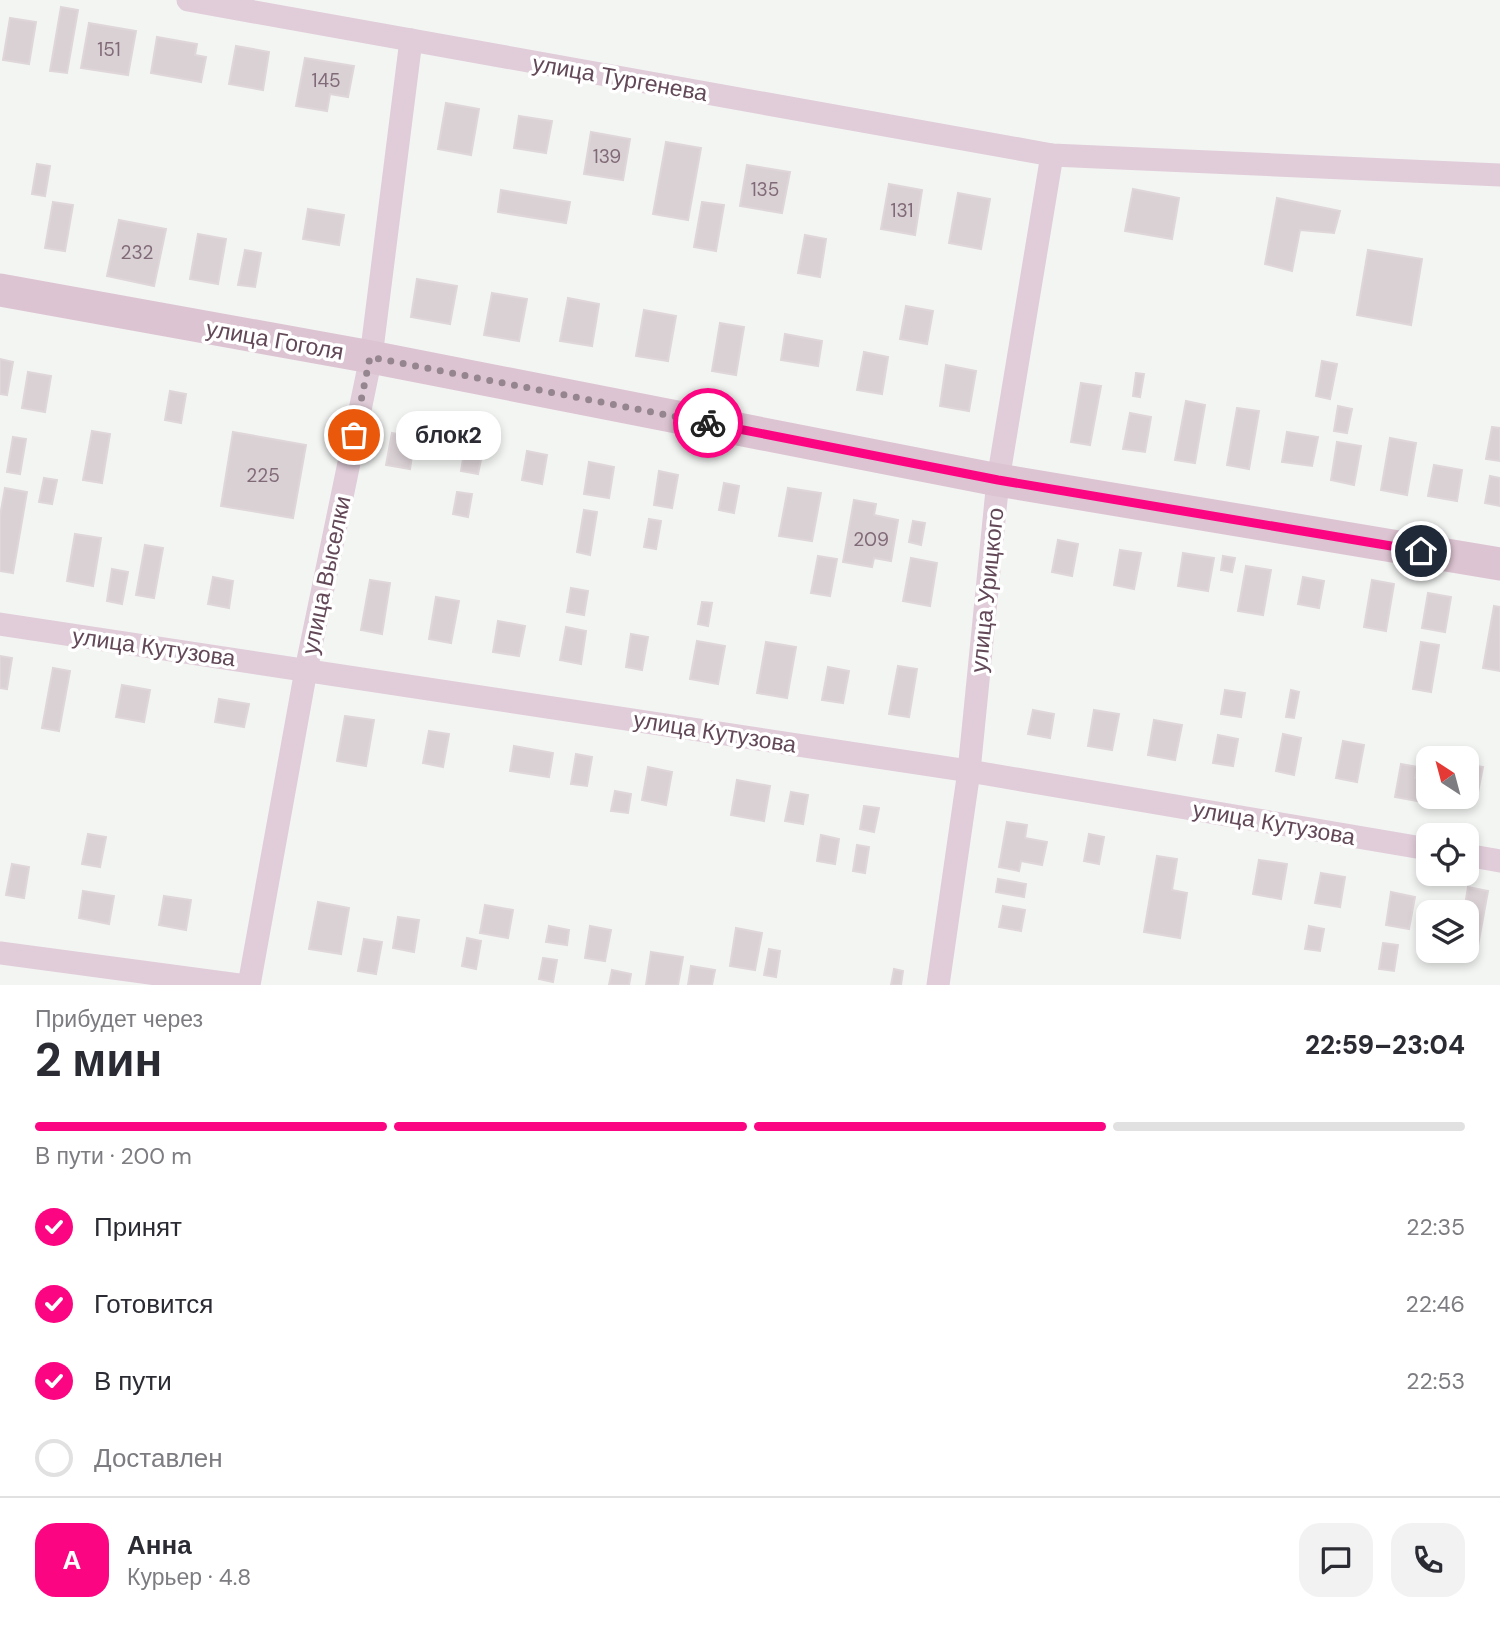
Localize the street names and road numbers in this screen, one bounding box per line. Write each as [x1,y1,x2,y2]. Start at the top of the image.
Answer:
street label: улица Тургенева [530,48,710,108]
street label: улица Гоголя [204,313,346,367]
street label: улица Выселки [295,493,357,657]
street label: улица Урицкого [963,506,1011,674]
street label: улица Кутузова [71,621,238,673]
street label: улица Кутузова [631,704,799,760]
street label: улица Кутузова [1190,794,1358,852]

